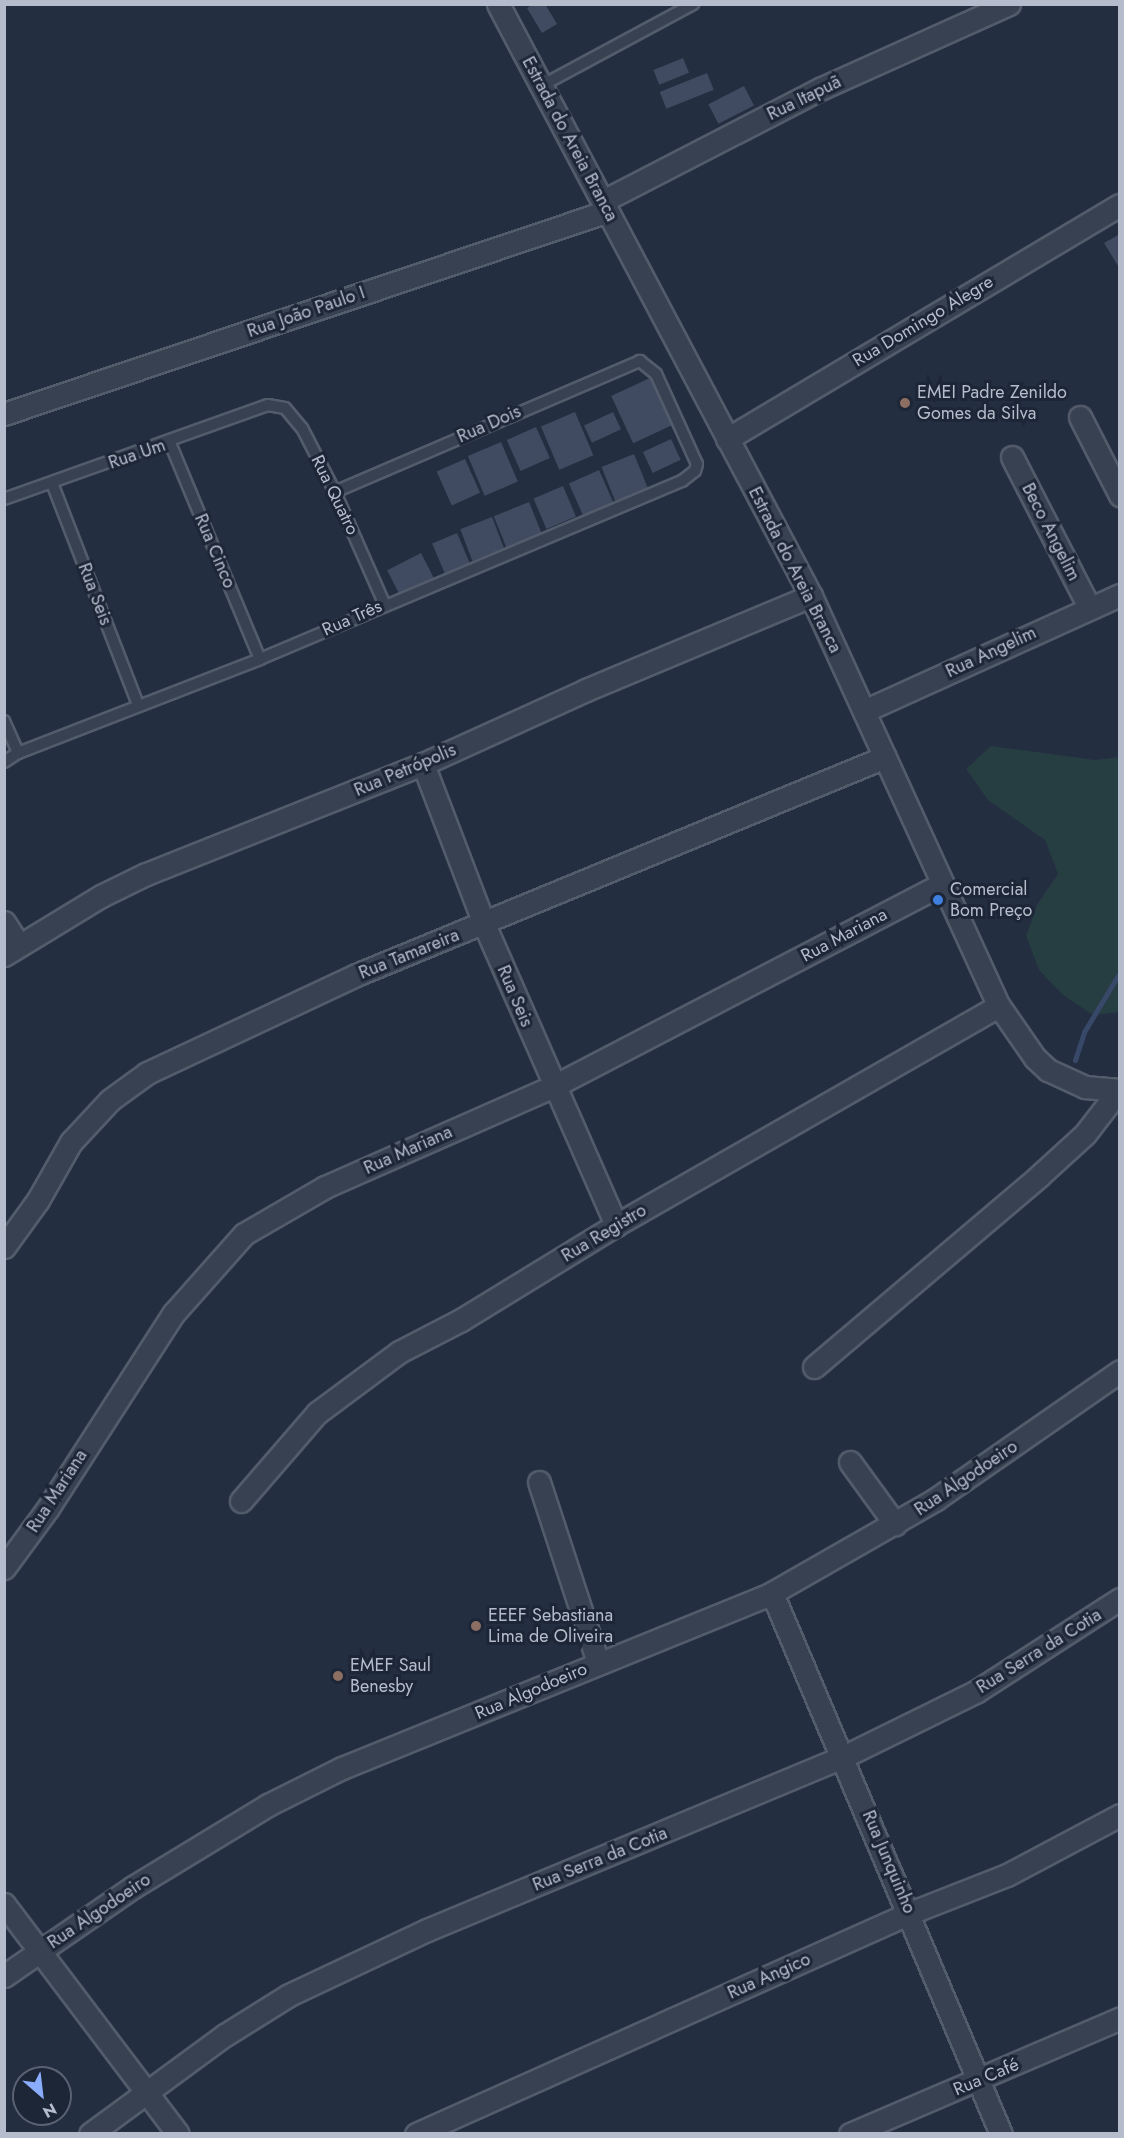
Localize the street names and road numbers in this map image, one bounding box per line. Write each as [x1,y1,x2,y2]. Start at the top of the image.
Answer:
street label: Estrada do Areia Branca [517,53,623,225]
street label: Rua Itapuã [764,71,844,125]
street label: Rua Domingo Alegre [849,271,997,371]
street label: Rua João Paulo I [244,282,368,342]
street label: Rua Dois [454,400,524,448]
street label: Rua Um [106,434,168,474]
street label: Rua Quatro [306,452,364,538]
street label: Beco Angelim [1017,479,1085,585]
street label: Estrada do Areia Branca [744,483,846,657]
street label: Rua Cinco [190,511,240,591]
street label: Rua Seis [73,560,117,628]
street label: Rua Três [319,595,385,641]
street label: Rua Angelim [942,622,1040,682]
street label: Rua Petrópolis [351,739,459,801]
street label: Rua Mariana [797,903,891,967]
street label: Rua Tamareira [356,924,462,984]
street label: Rua Seis [492,962,538,1030]
street label: Rua Mariana [360,1121,456,1179]
street label: Rua Registro [558,1199,650,1267]
street label: Rua Algodoeiro [910,1436,1022,1520]
street label: Rua Mariana [22,1446,92,1536]
street label: Rua Serra da Cotia [973,1604,1105,1698]
street label: Rua Algodoeiro [472,1658,590,1724]
street label: Rua Junquinho [858,1807,920,1917]
street label: Rua Serra da Cotia [530,1822,670,1896]
street label: Rua Algodoeiro [43,1869,155,1953]
street label: Rua Angico [724,1948,814,2004]
street label: Rua Café [950,2054,1022,2100]

